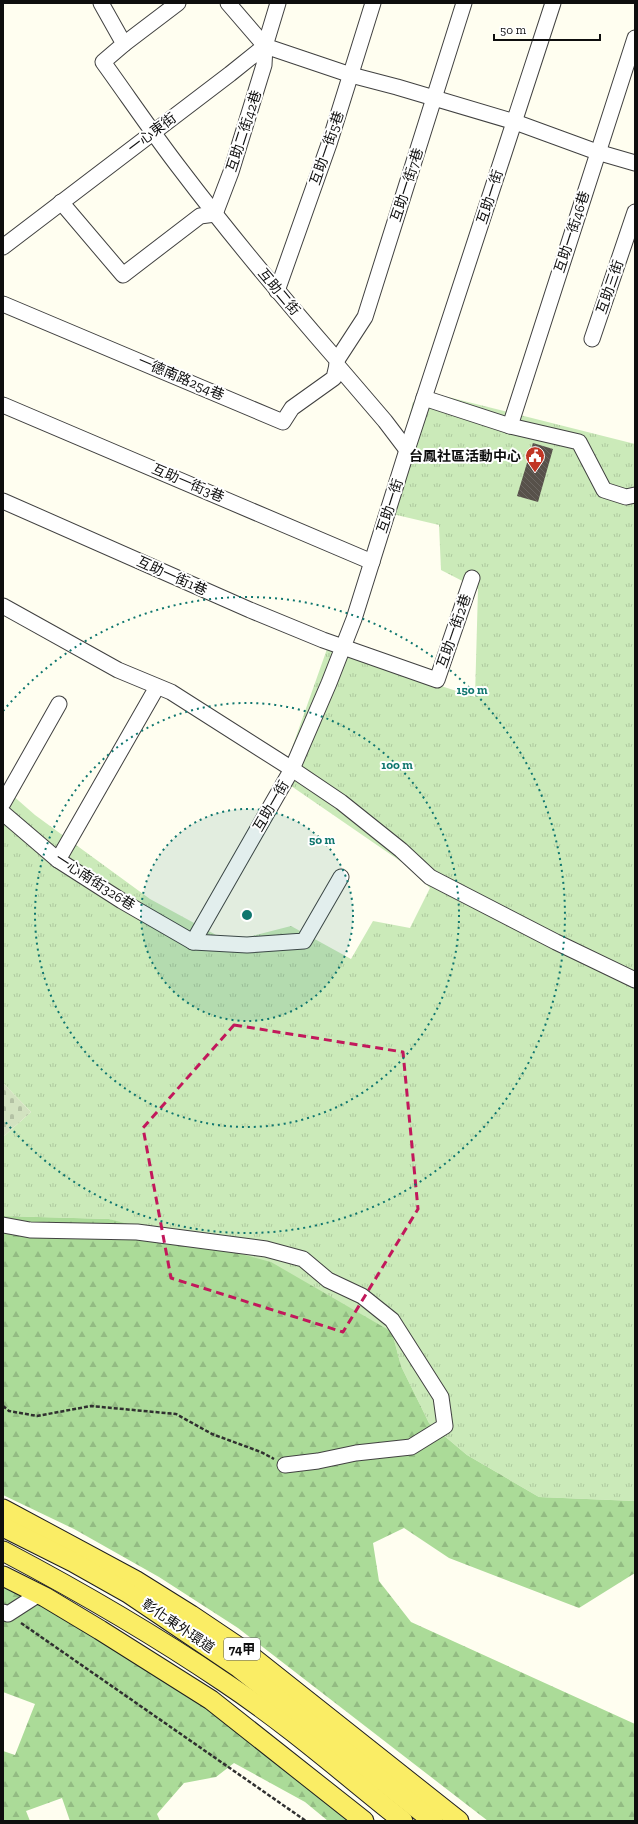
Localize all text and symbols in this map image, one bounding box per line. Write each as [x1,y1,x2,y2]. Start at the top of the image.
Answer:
scale bar [494,16,600,42]
text: 50 m [500,23,527,37]
street label: 互助二街42巷 [223,88,265,174]
street label: 一心東街 [125,109,179,157]
street label: 互助一街5巷 [306,109,348,187]
street label: 互助一街7巷 [387,146,427,224]
street label: 互助一街 [473,168,507,226]
street label: 互助一街46巷 [551,189,593,275]
street label: 互助三街 [593,258,627,316]
street label: 互助二街 [254,265,304,319]
street label: 一德南路254巷 [135,352,227,404]
public building icon: 台鳳社區活動中心 [524,445,546,473]
place label: 台鳳社區活動中心 [409,448,521,465]
street label: 互助一街3巷 [149,460,227,506]
street label: 互助一街 [373,477,407,535]
street label: 互助一街1巷 [134,553,210,599]
street label: 互助一街2巷 [433,592,475,670]
text: 150 m [457,683,488,697]
text: 100 m [381,758,413,772]
street label: 互助一街 [250,778,292,834]
text: 50 m [309,833,335,847]
street label: 一心南街326巷 [52,850,138,914]
centre of rings [240,908,254,922]
street label: 彰化東外環道 [138,1595,218,1657]
road number: 74甲 [224,1638,260,1660]

